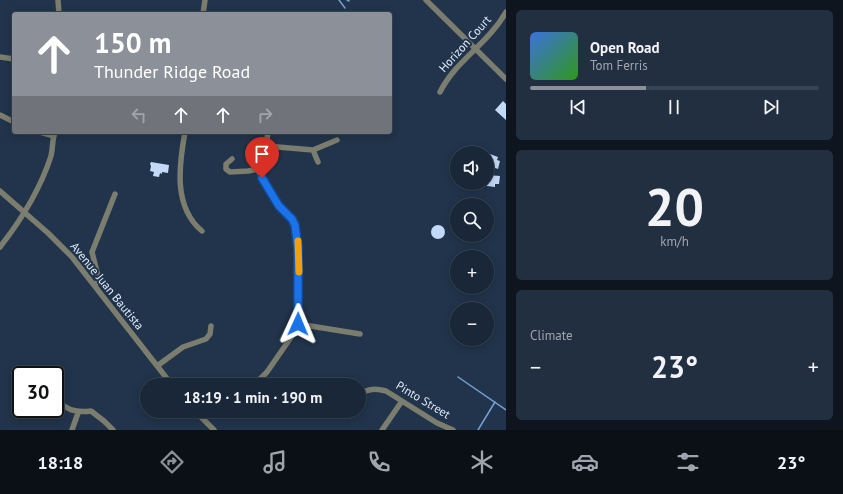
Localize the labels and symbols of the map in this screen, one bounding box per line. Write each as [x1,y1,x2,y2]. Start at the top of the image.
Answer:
street label: Horizon Court [435,12,494,75]
pin [245,137,279,178]
street label: Avenue Juan Bautista [68,239,147,332]
position arrow [277,303,319,345]
speed limit sign: 30 [12,366,64,418]
street label: Pinto Street [393,378,453,422]

